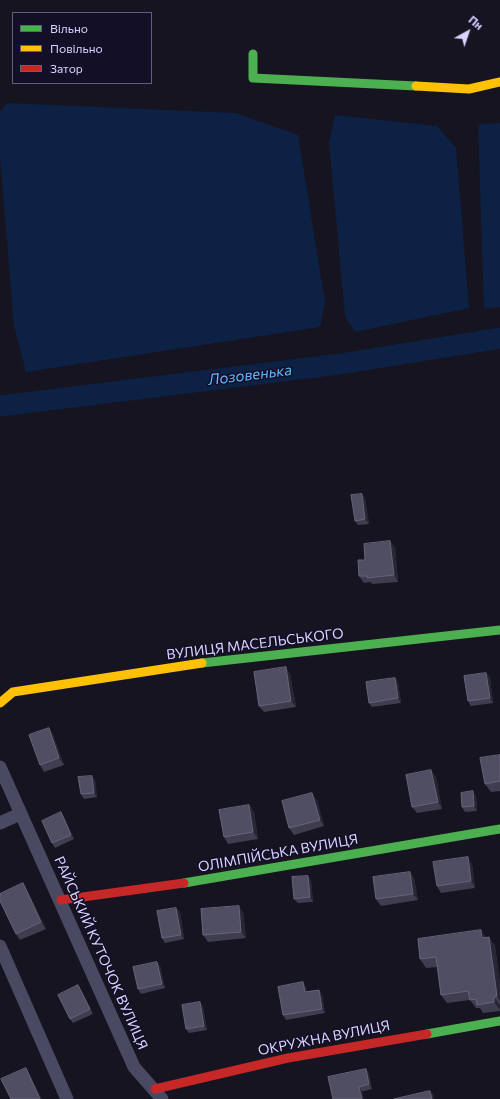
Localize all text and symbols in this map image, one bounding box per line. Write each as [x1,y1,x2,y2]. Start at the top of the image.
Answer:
legend [12,12,152,84]
north arrow [448,12,488,52]
text: Пн [466,13,486,32]
text: Вільно [50,21,88,35]
text: Повільно [50,41,103,55]
text: Затор [50,61,83,75]
water label: Лозовенька [207,361,293,389]
street label: ВУЛИЦЯ МАСЕЛЬСЬКОГО [165,625,345,663]
street label: ОЛІМПІЙСЬКА ВУЛИЦЯ [197,831,359,875]
street label: РАЙСЬКИЙ КУТОЧОК ВУЛИЦЯ [51,854,151,1052]
street label: ОКРУЖНА ВУЛИЦЯ [256,1017,392,1059]

